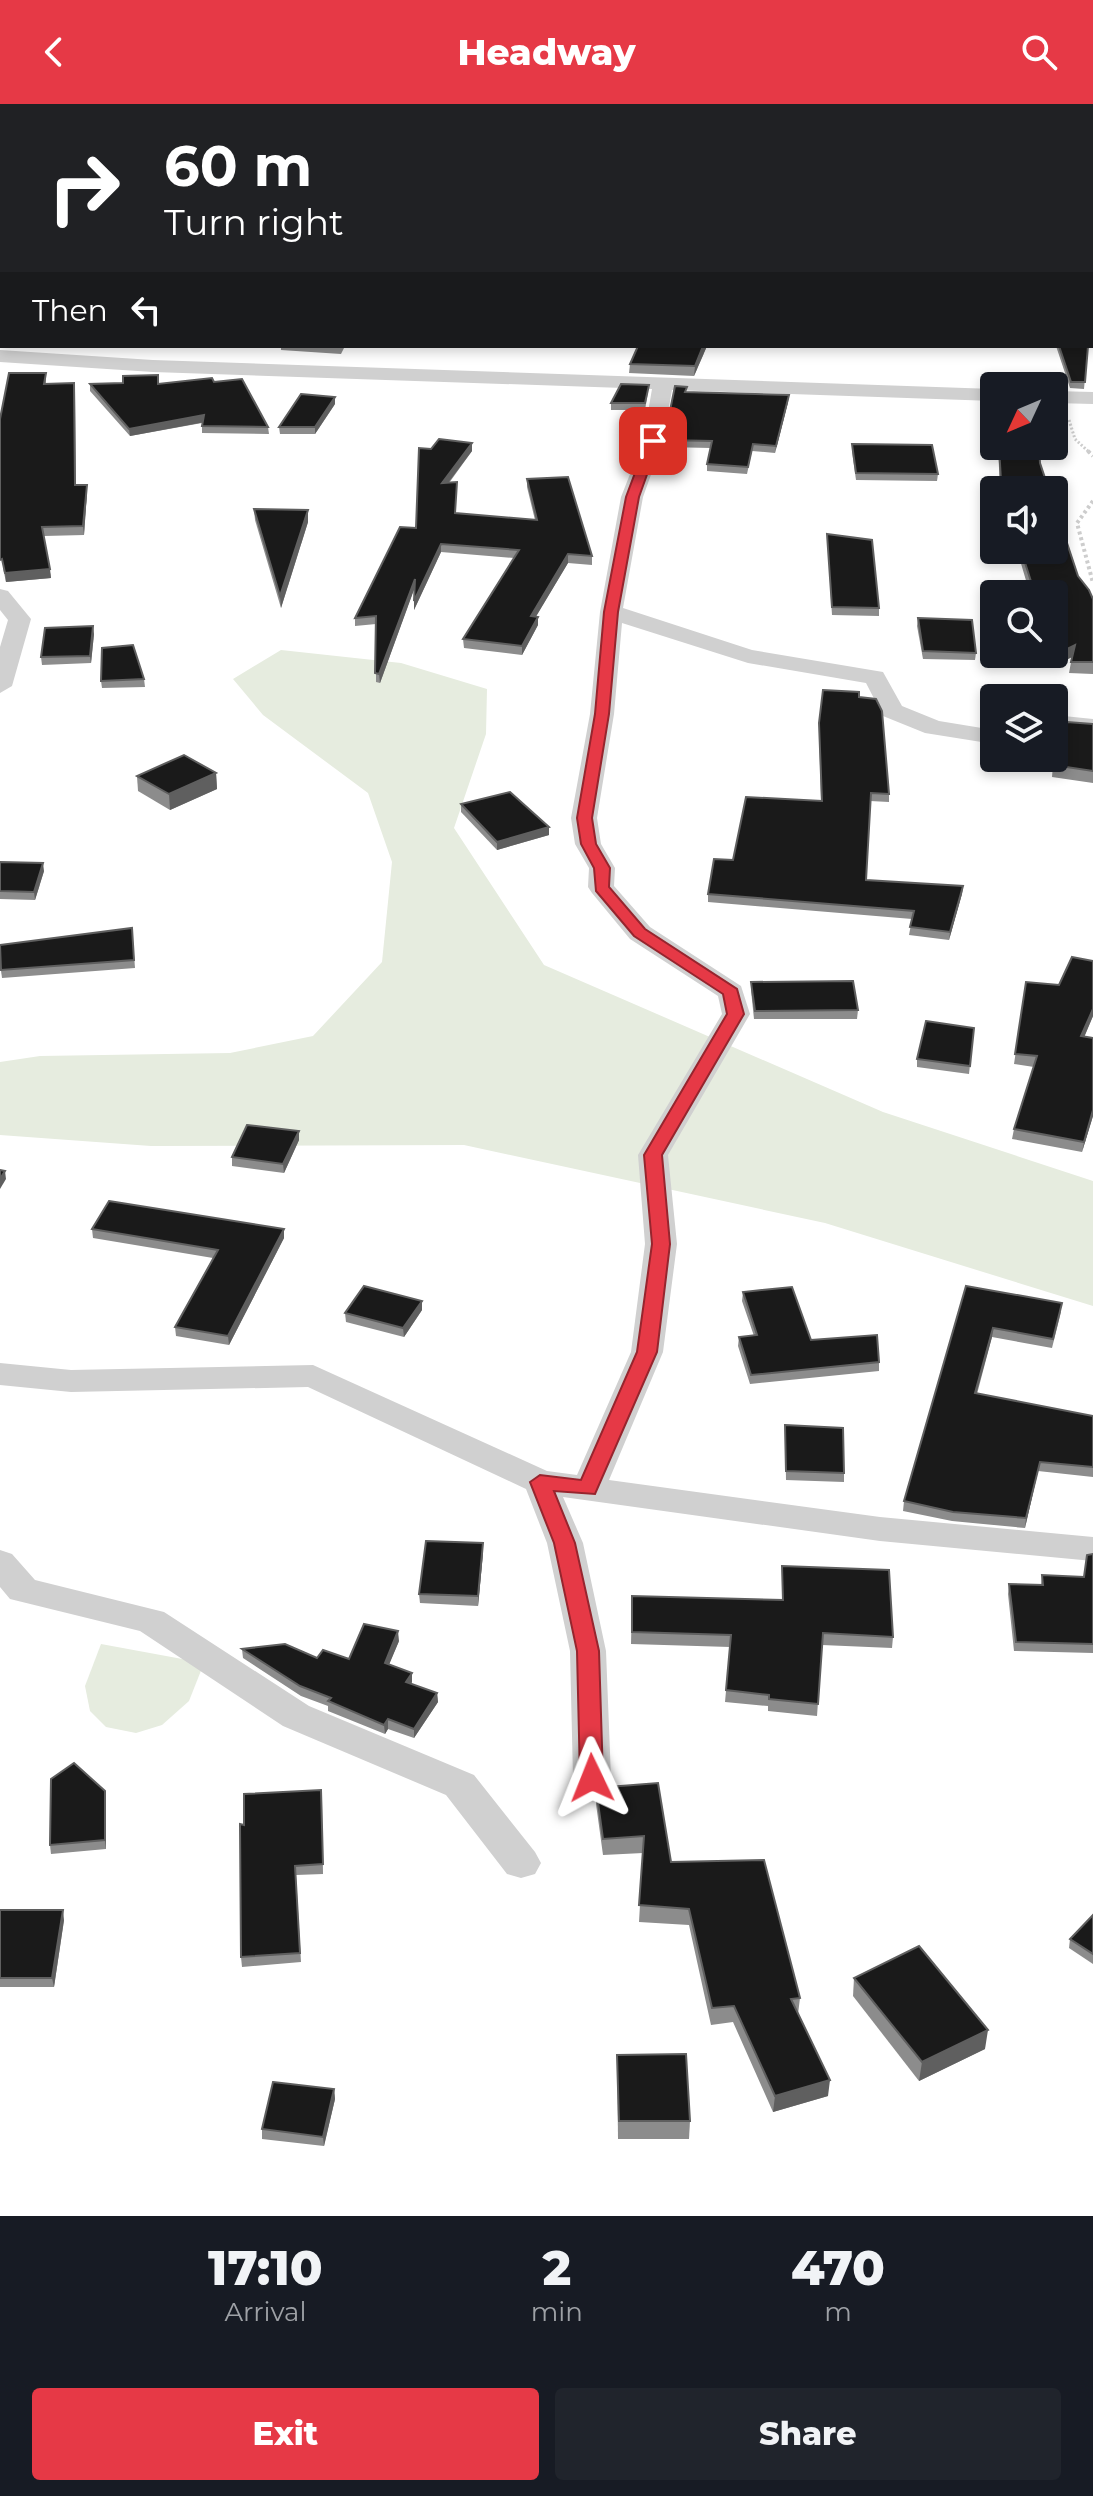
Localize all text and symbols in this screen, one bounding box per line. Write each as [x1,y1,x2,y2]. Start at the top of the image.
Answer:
icon: back [32,30,76,74]
text: Headway [458,30,636,74]
icon: search [1017,30,1061,74]
text: 60 m [164,132,312,200]
icon: right [32,136,136,240]
text: Turn right [164,200,344,244]
icon: left [124,288,168,332]
text: Then [32,292,108,329]
north arrow [980,372,1068,460]
map controls [980,372,1068,772]
pin [619,407,687,475]
icon: arrive [631,419,675,463]
button: sound [980,476,1068,564]
button: search [980,580,1068,668]
button: layers [980,684,1068,772]
position arrow [550,1736,634,1820]
text: 17:10 [208,2239,323,2297]
text: 2 [542,2239,571,2297]
text: 470 [791,2239,885,2297]
text: Arrival [224,2296,306,2328]
text: min [531,2296,583,2328]
text: m [824,2296,852,2328]
button: Exit [32,2388,539,2480]
button: Share [555,2388,1061,2480]

